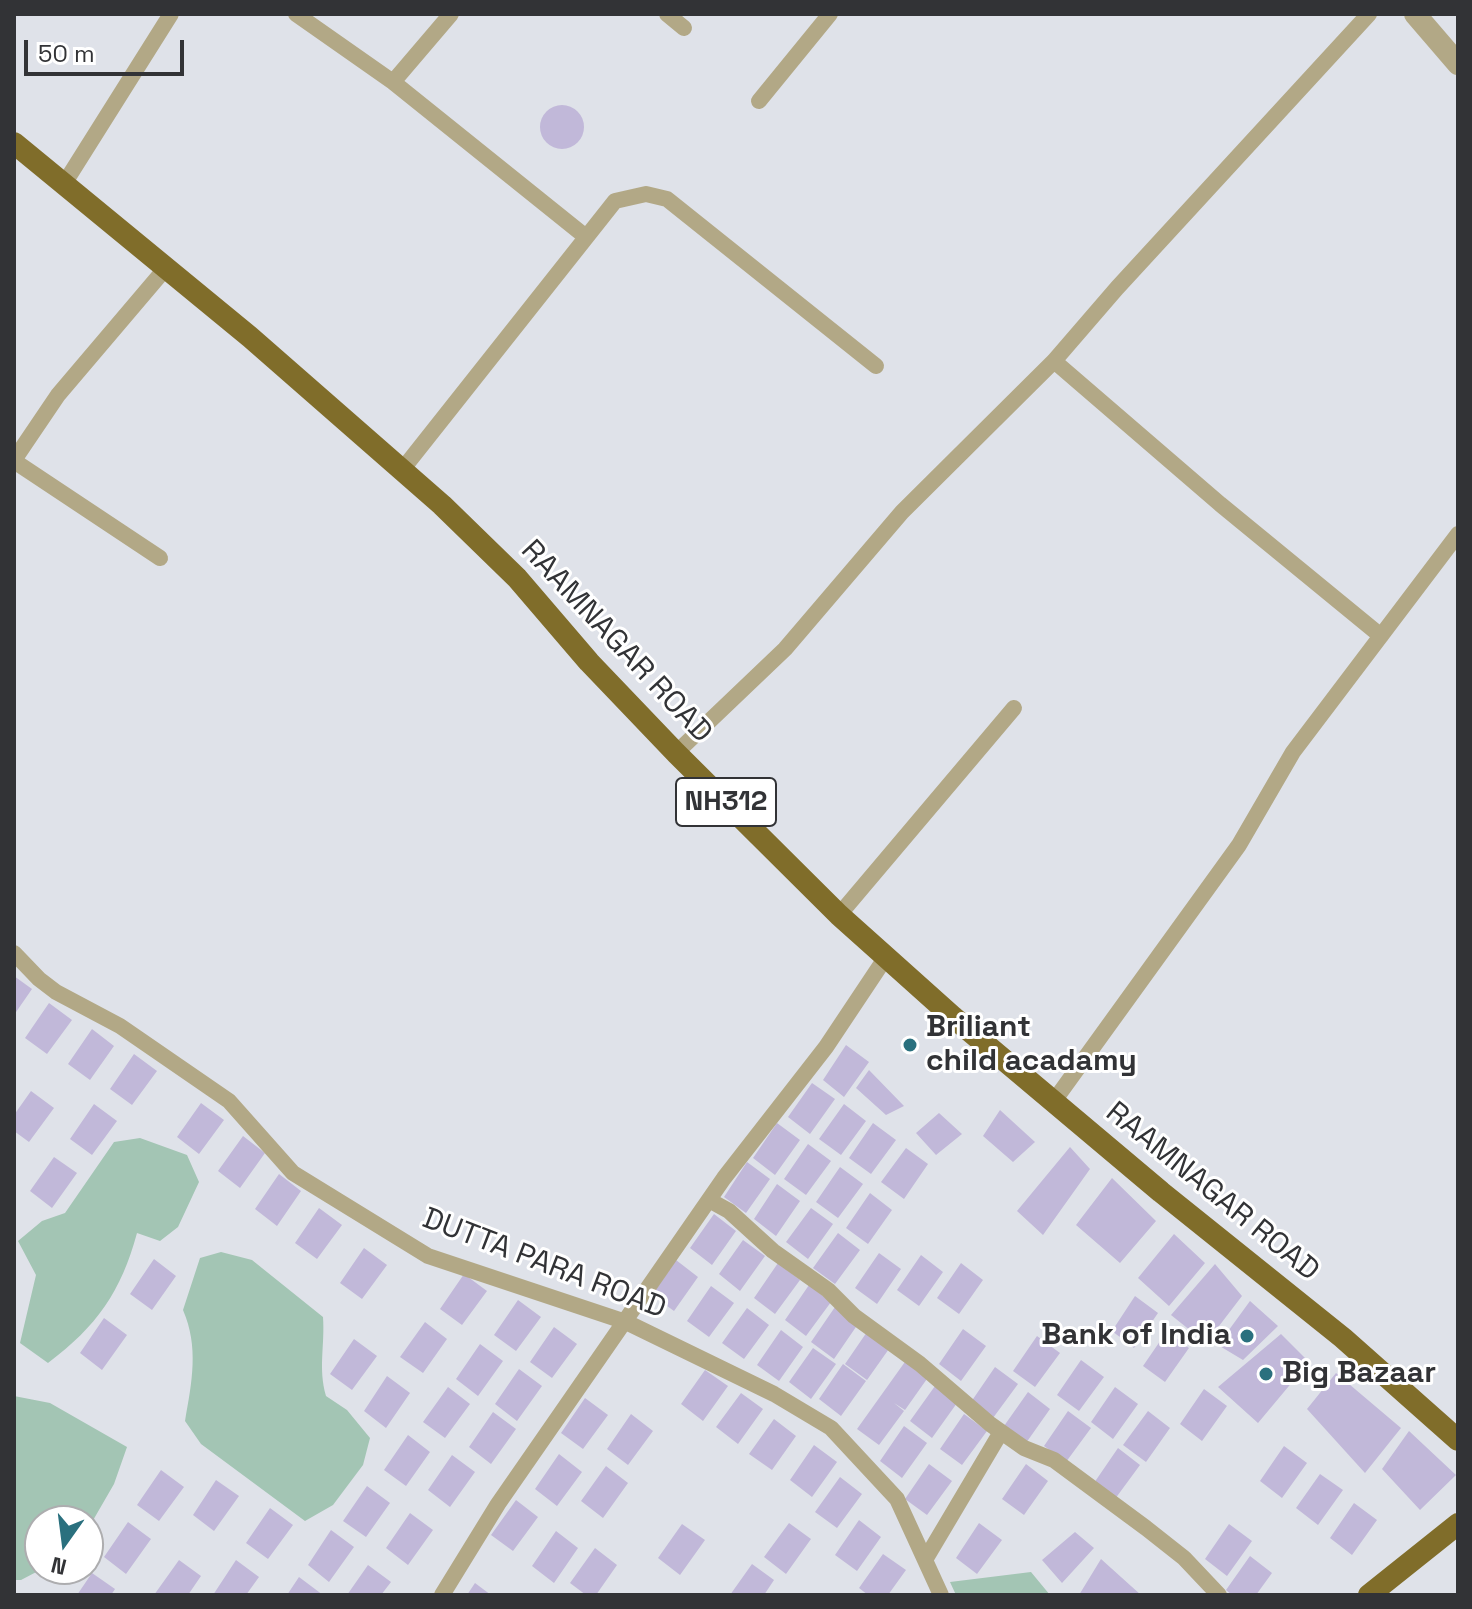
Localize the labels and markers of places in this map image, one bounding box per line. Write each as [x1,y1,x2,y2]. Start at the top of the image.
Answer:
place label: Briliant child acadamy [926,1010,1137,1080]
marker: Briliant child acadamy [901,1036,919,1054]
place label: Bank of India [1041,1318,1231,1354]
marker: Bank of India [1238,1327,1256,1345]
place label: Big Bazaar [1282,1356,1436,1392]
marker: Big Bazaar [1257,1365,1275,1383]

